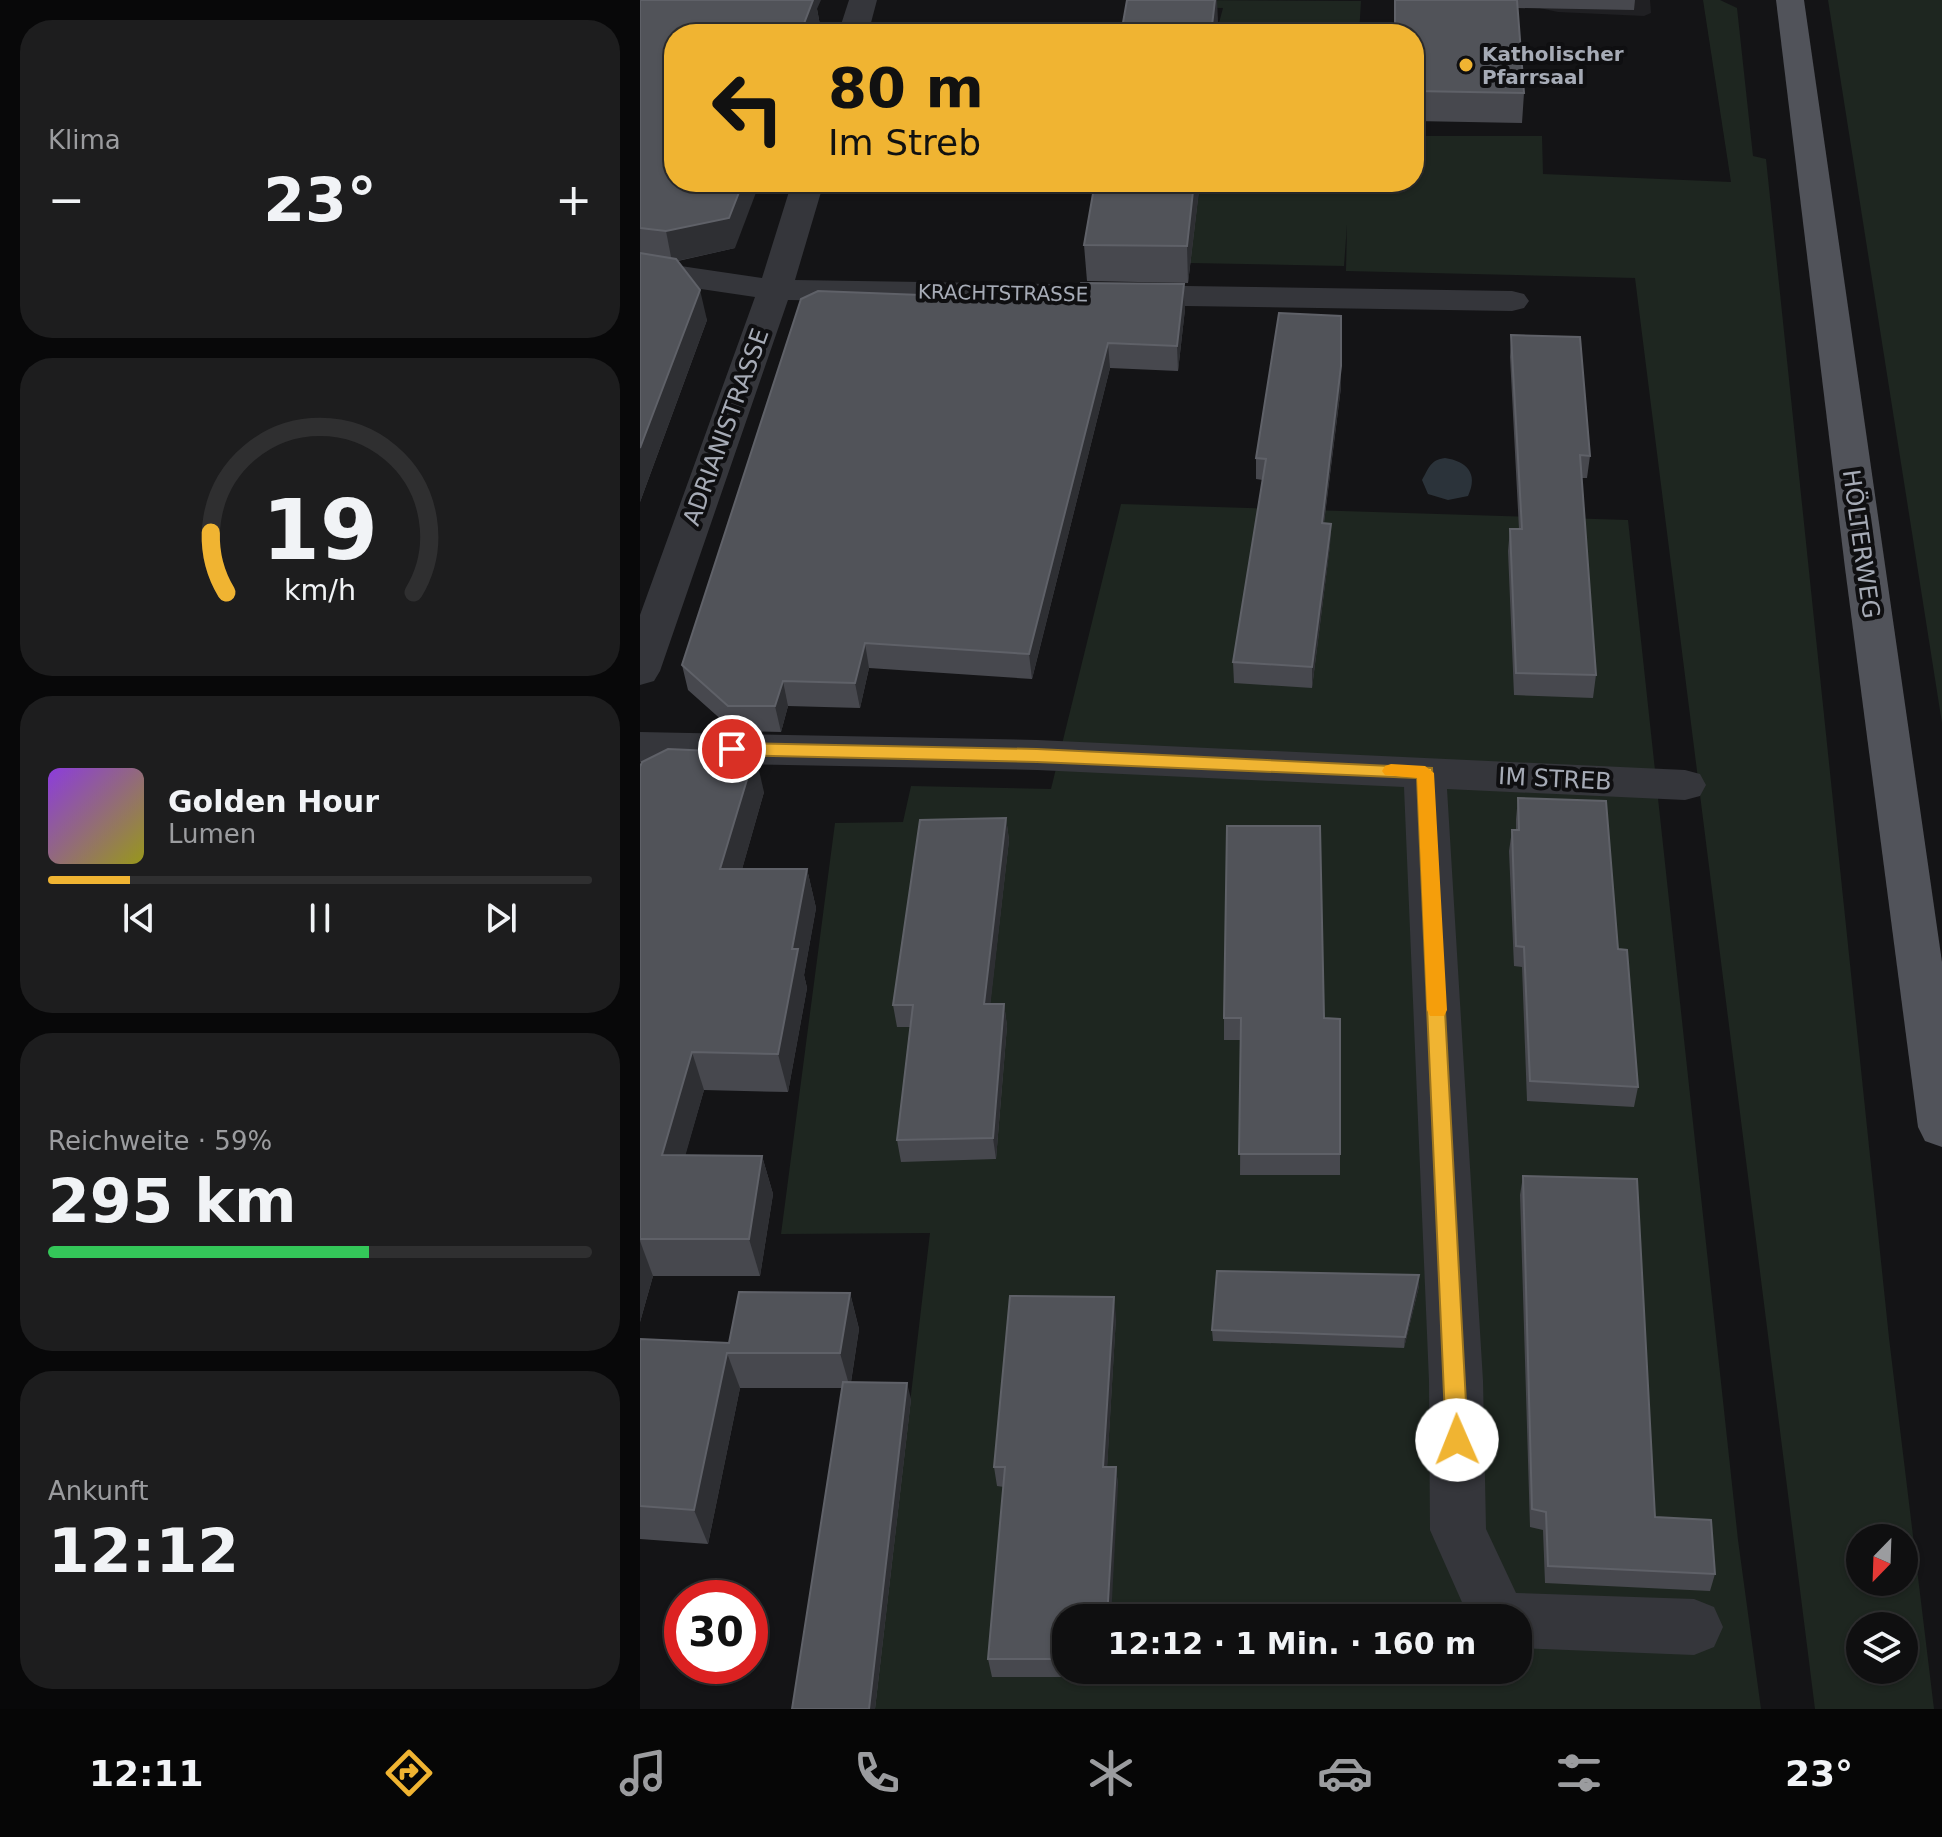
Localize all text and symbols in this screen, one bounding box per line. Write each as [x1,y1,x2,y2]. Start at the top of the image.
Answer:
place label: Katholischer Pfarrsaal [1482,42,1624,89]
text: 80 m [828,55,984,120]
icon: left [696,56,800,160]
marker: Katholischer Pfarrsaal [1457,56,1475,74]
text: Im Streb [828,122,981,163]
text: Klima [48,125,121,155]
text: 23° [263,165,377,235]
text: − [48,174,85,225]
text: + [555,174,592,225]
street label: KRACHTSTRASSE [918,280,1088,306]
street label: ADRIANISTRASSE [677,325,775,529]
street label: HÖLTERWEG [1837,468,1886,620]
text: 19 [262,481,378,578]
text: km/h [284,573,356,607]
pin [698,715,766,783]
icon: arrive [710,727,754,771]
street label: IM STREB [1498,762,1612,796]
text: Golden Hour [168,784,379,819]
text: Lumen [168,819,256,849]
icon: previous [117,896,161,940]
icon: pause [298,896,342,940]
icon: next [479,896,523,940]
text: Reichweite · 59% [48,1126,272,1156]
text: 295 km [48,1166,297,1236]
position arrow [1415,1398,1499,1482]
text: Ankunft [48,1476,148,1506]
text: 12:12 [48,1516,239,1586]
north arrow [1846,1524,1918,1596]
map controls [1846,1524,1918,1684]
speed limit sign: 30 [664,1580,768,1684]
button: layers [1846,1612,1918,1684]
text: 12:12 · 1 Min. · 160 m [1108,1626,1476,1661]
icon: directions [381,1745,437,1801]
icon: music [615,1745,671,1801]
icon: phone [849,1745,905,1801]
icon: climate [1083,1745,1139,1801]
icon: car [1317,1745,1373,1801]
icon: filters [1551,1745,1607,1801]
text: 12:11 [89,1753,204,1794]
text: 23° [1785,1753,1853,1794]

